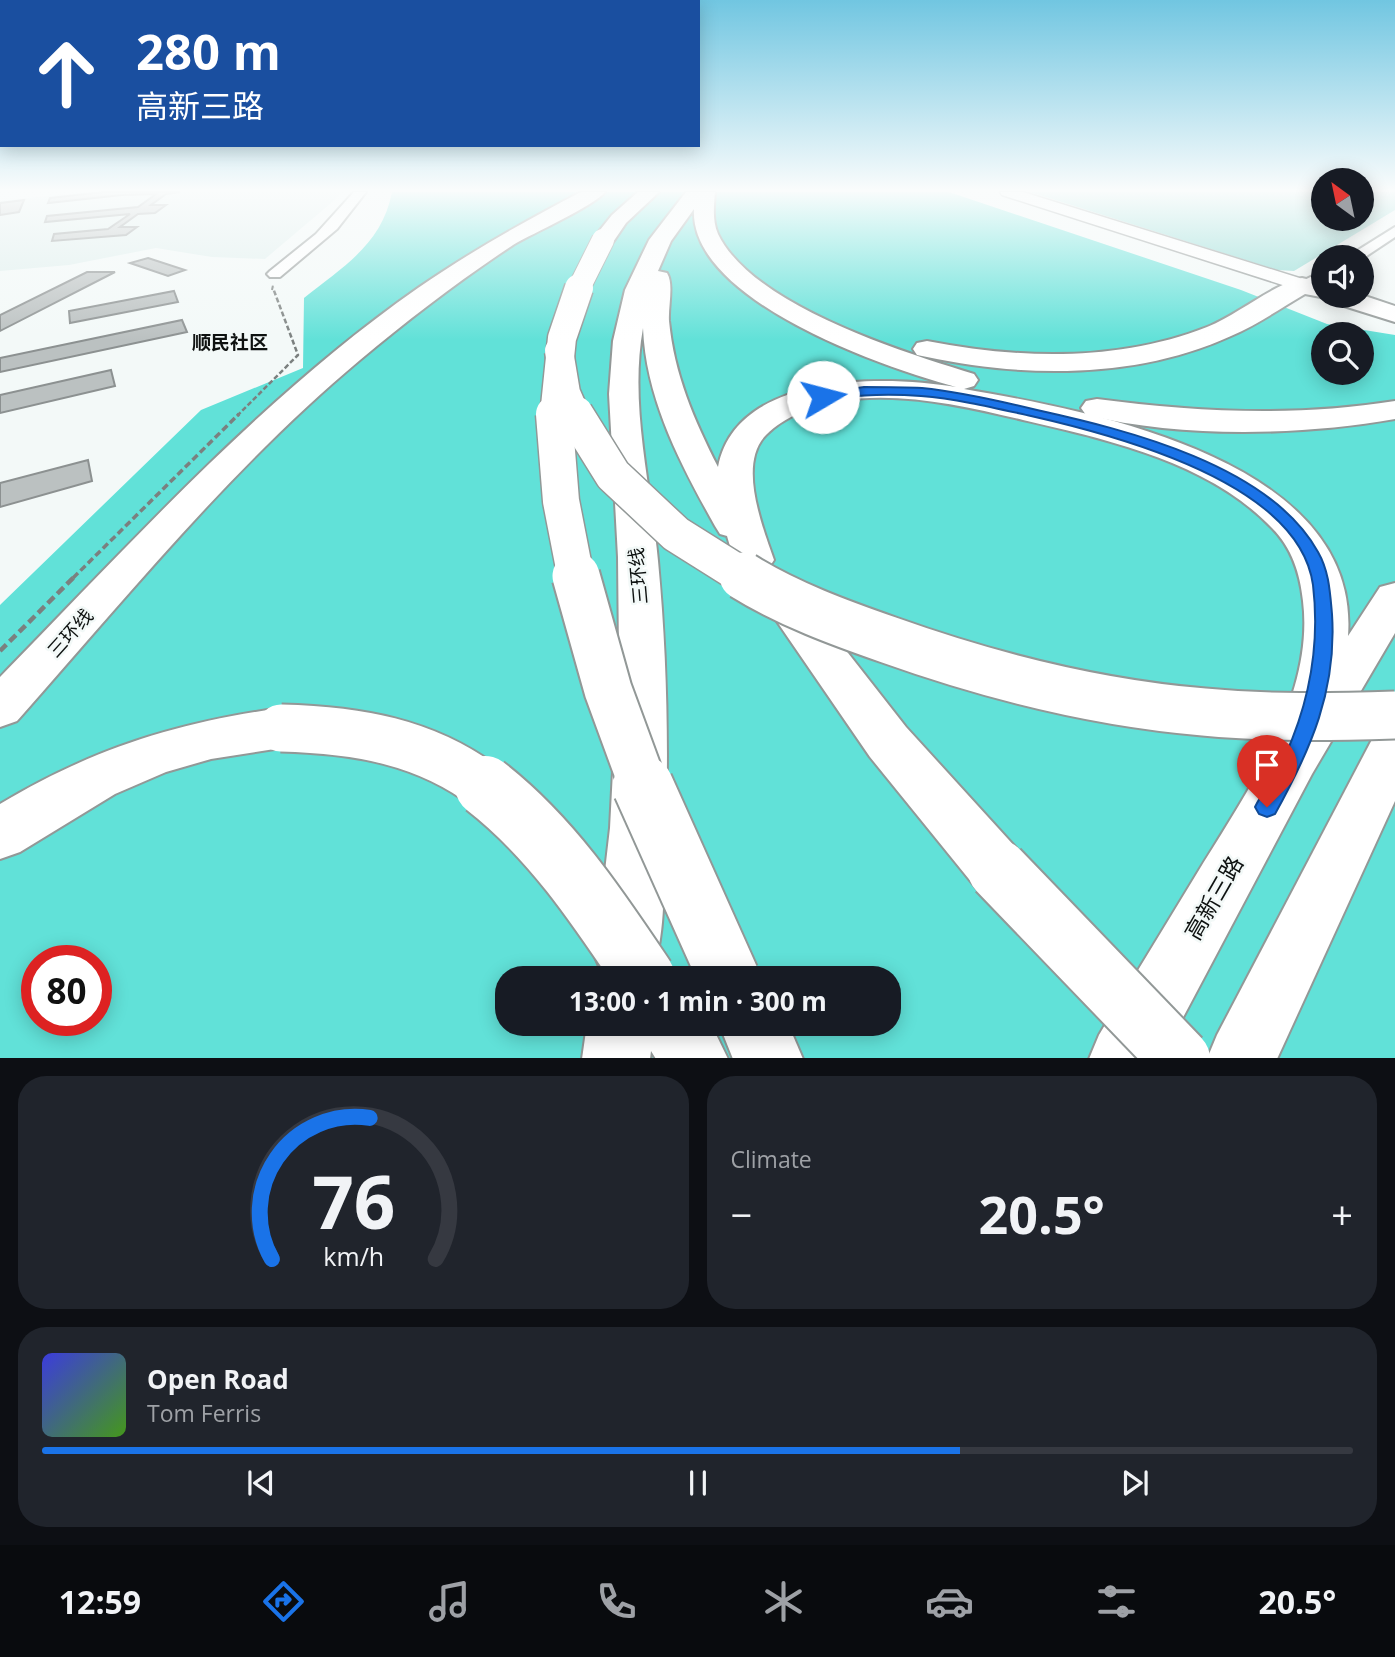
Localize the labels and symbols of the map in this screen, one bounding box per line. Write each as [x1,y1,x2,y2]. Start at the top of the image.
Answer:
north arrow [1311,168,1374,231]
district label: 顺民社区 [192,329,268,355]
position arrow [786,360,860,434]
street label: 三环线 [623,546,653,606]
street label: 三环线 [41,603,99,663]
pin [1237,735,1297,807]
street label: 高新三路 [1176,850,1250,945]
speed limit sign: 80 [21,945,112,1036]

